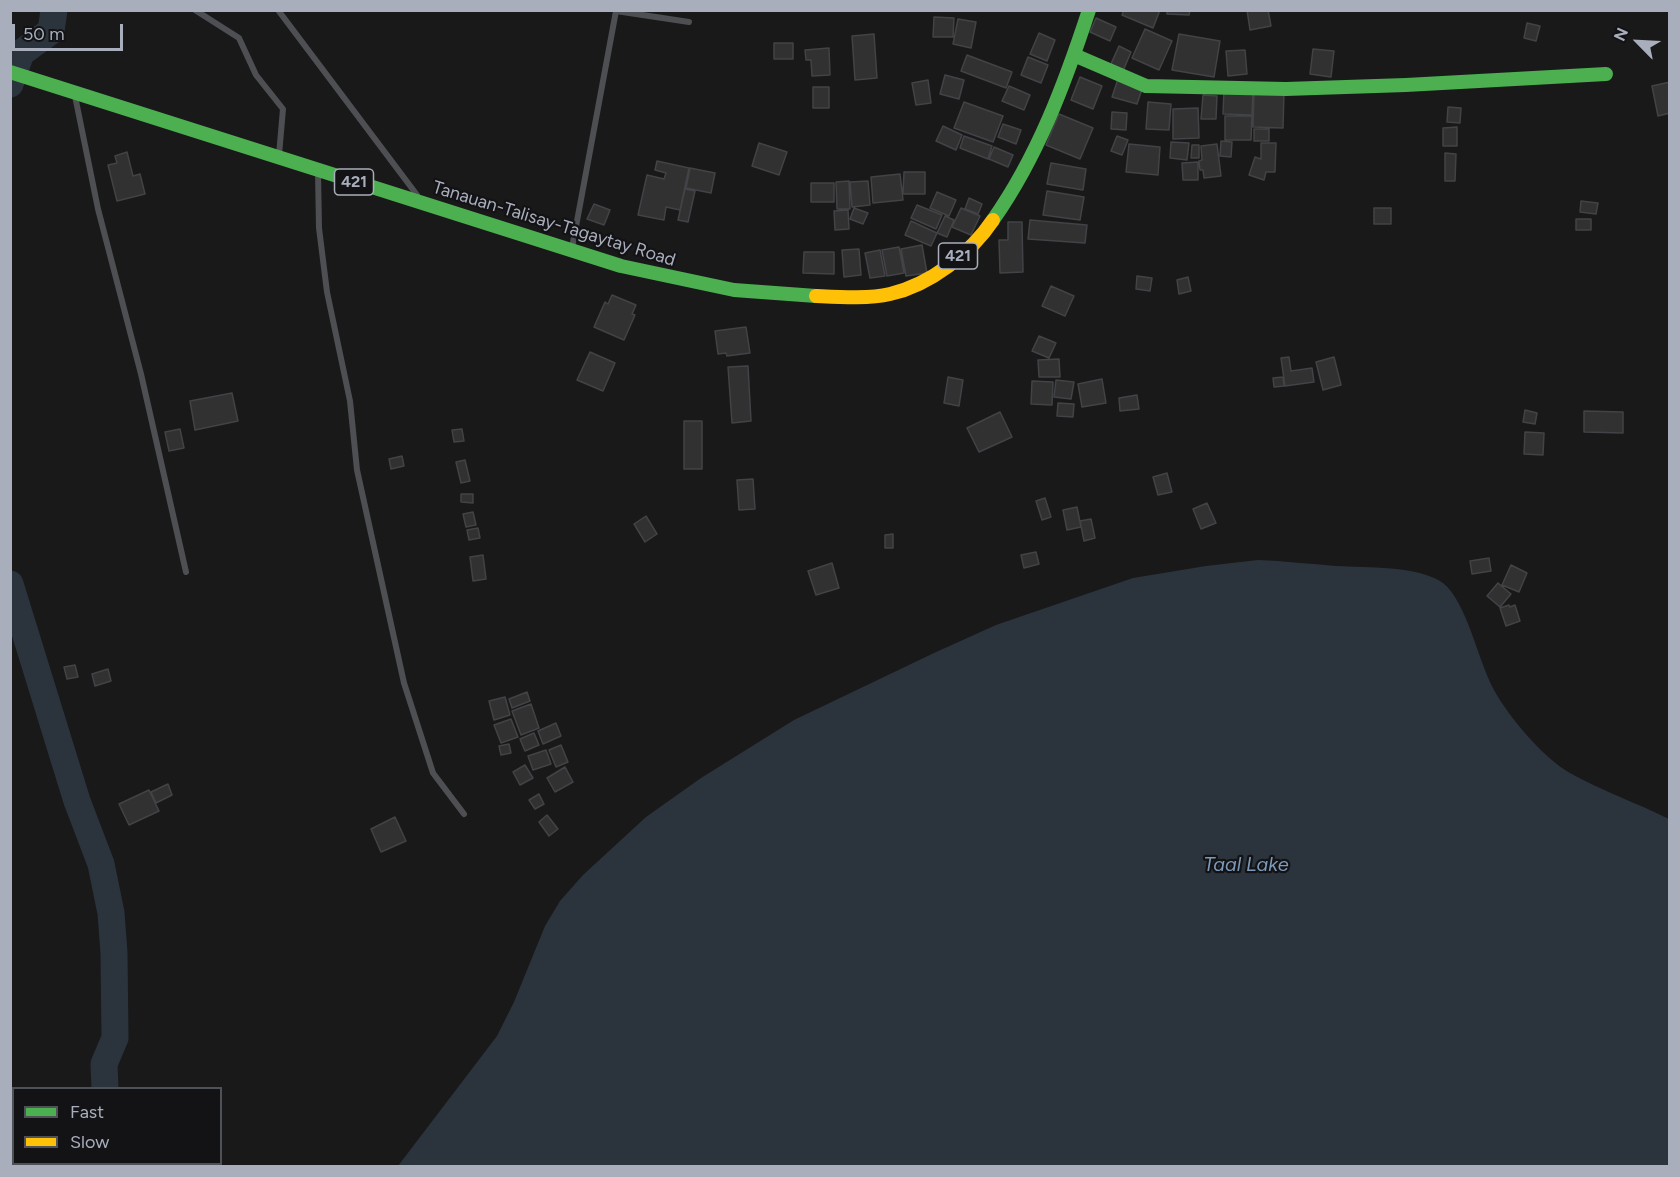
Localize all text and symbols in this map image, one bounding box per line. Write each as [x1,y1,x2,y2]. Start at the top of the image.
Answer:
scale bar [15,12,126,50]
north arrow [1608,12,1668,72]
text: 50 m [23,23,65,45]
text: N [1610,25,1632,44]
road number: 421 [334,169,374,195]
street label: Tanauan-Talisay-Tagaytay Road [430,177,678,271]
road number: 421 [938,243,978,269]
water label: Taal Lake [1203,853,1289,877]
legend [12,1087,222,1165]
text: Fast [70,1101,104,1123]
text: Slow [70,1131,109,1153]

